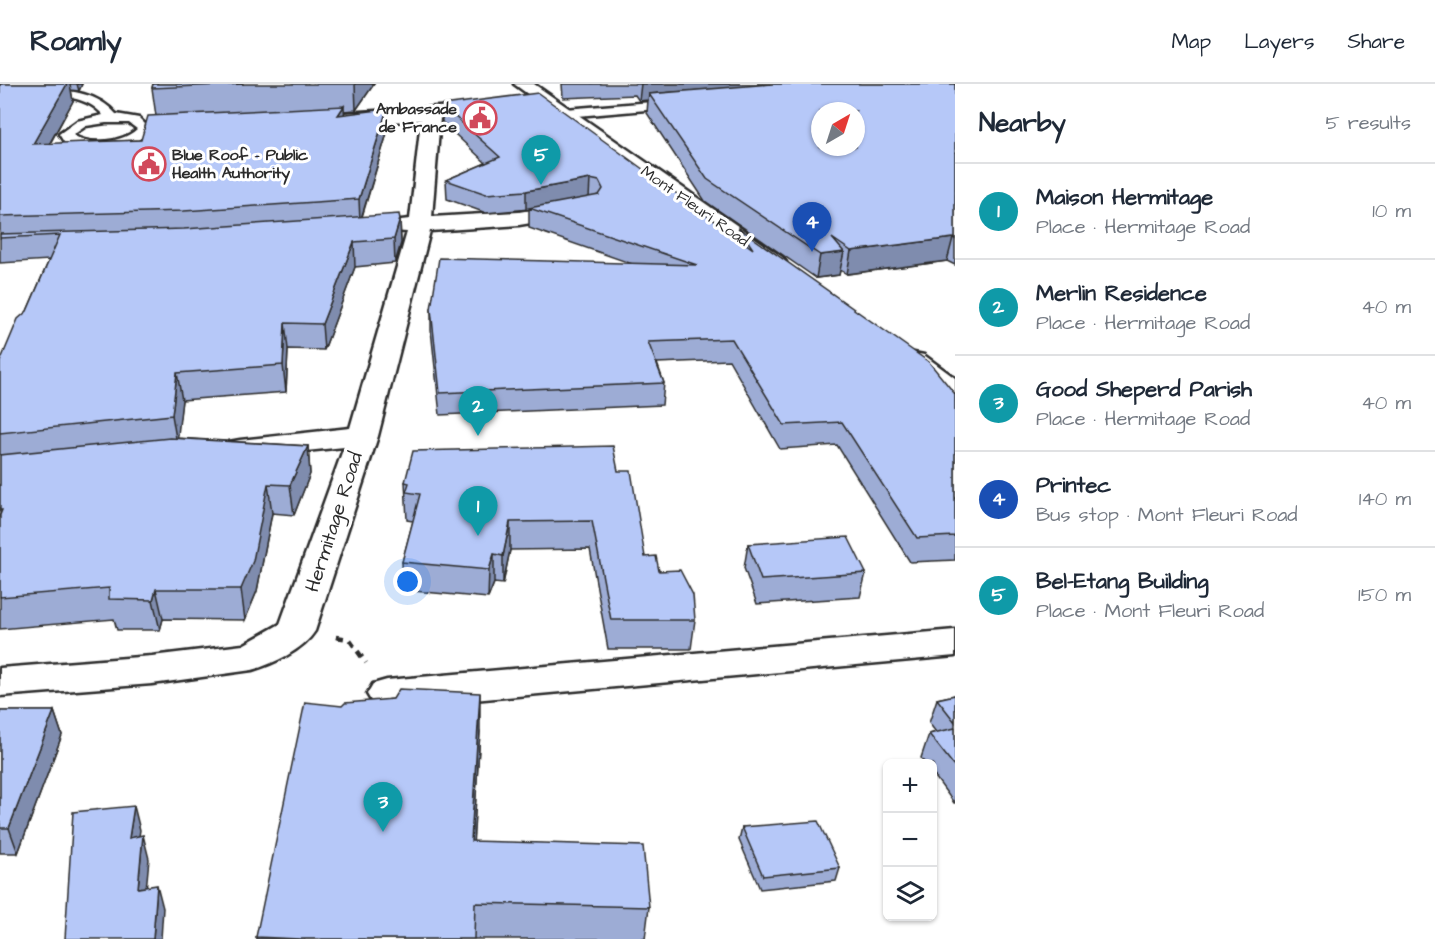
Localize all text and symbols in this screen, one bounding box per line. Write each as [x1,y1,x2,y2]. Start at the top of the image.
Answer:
text: Roamly [30,22,122,61]
text: Map [1171,27,1211,56]
text: Layers [1244,27,1314,56]
text: Share [1347,27,1405,56]
place label: Ambassade de France [376,98,457,138]
public building icon: Ambassade de France [462,100,498,136]
north arrow [811,102,865,156]
text: Nearby [979,105,1066,141]
text: 5 results [1326,109,1411,137]
pin: 5 [522,135,560,185]
place label: Blue Roof - Public Health Authority [172,144,309,185]
public building icon: Blue Roof - Public Health Authority [131,146,167,182]
street label: Mont Fleuri Road [636,160,754,252]
text: Maison Hermitage [1036,182,1213,213]
text: 1 [997,197,1000,225]
text: 10 m [1372,197,1411,225]
pin: 4 [792,202,832,252]
text: Place · Hermitage Road [1036,213,1250,241]
text: Merlin Residence [1036,278,1207,309]
text: 2 [993,293,1004,321]
text: 40 m [1361,293,1411,321]
text: Place · Hermitage Road [1036,309,1250,337]
text: Good Sheperd Parish [1036,374,1252,405]
pin: 2 [458,386,498,436]
text: 3 [993,389,1004,417]
text: 40 m [1361,389,1411,417]
text: Place · Hermitage Road [1036,405,1250,433]
street label: Hermitage Road [298,448,371,596]
text: Printec [1036,470,1111,501]
text: 4 [992,485,1005,513]
text: 140 m [1359,485,1411,513]
pin: 1 [458,486,498,536]
text: Bus stop · Mont Fleuri Road [1036,501,1298,529]
text: Bel-Etang Building [1036,566,1209,597]
your location [393,567,422,596]
text: 5 [991,581,1006,609]
text: 150 m [1358,581,1411,609]
text: Place · Mont Fleuri Road [1036,597,1264,625]
map controls [883,759,937,921]
button: + [883,759,937,813]
pin: 3 [364,782,403,832]
button: − [883,813,937,867]
button: layers [883,867,937,921]

